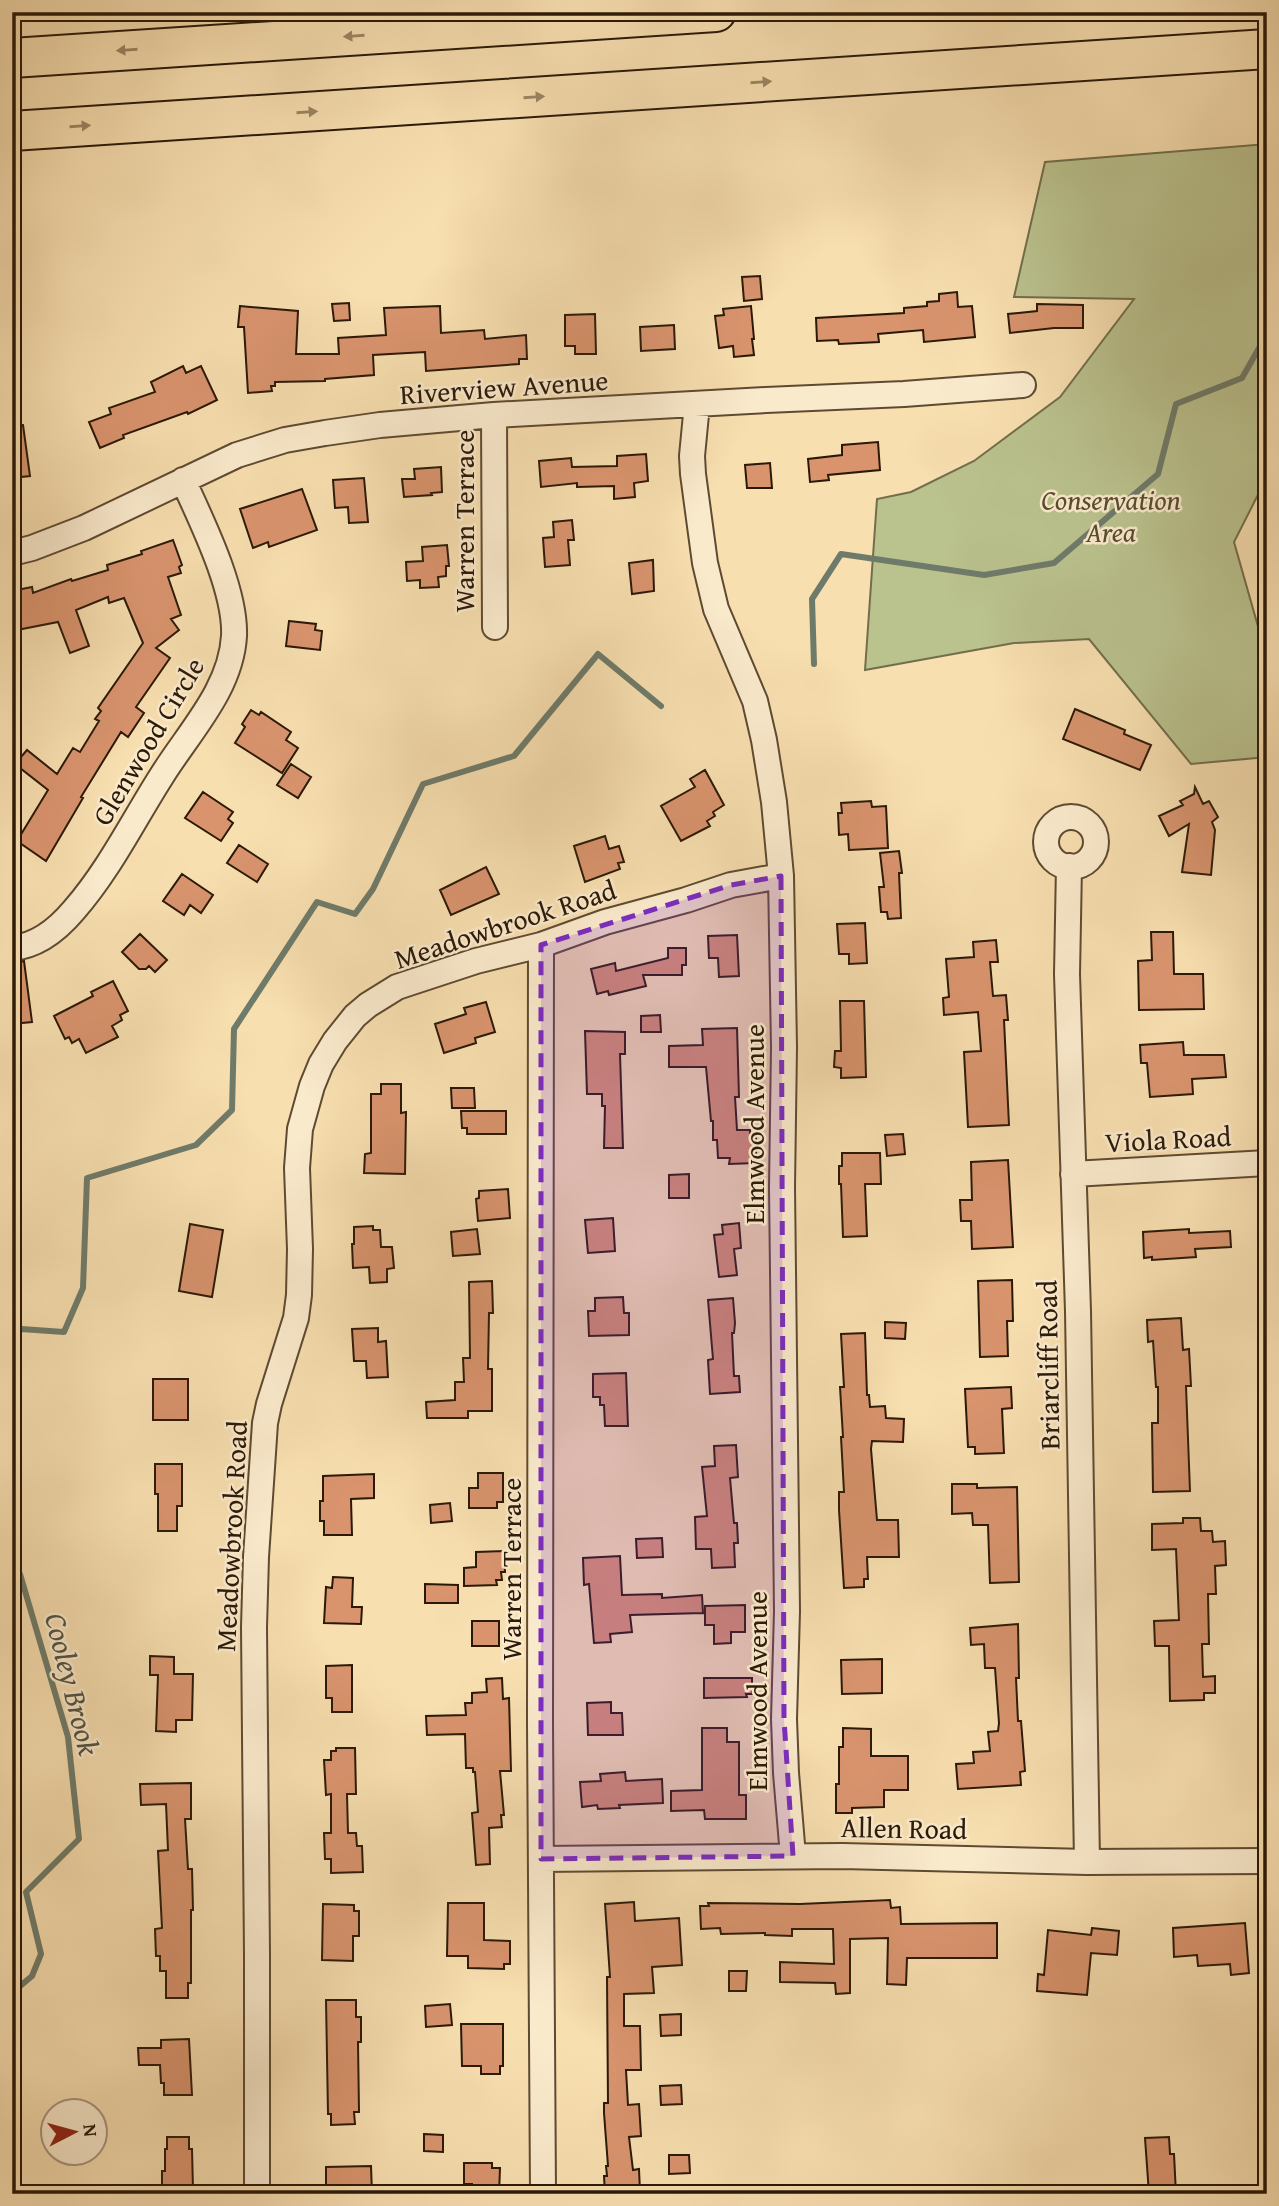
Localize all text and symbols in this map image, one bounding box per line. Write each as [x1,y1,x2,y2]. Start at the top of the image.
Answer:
one-way arrow [343,30,365,41]
one-way arrow [116,45,138,56]
one-way arrow [751,76,773,87]
one-way arrow [524,91,546,102]
one-way arrow [297,106,319,117]
one-way arrow [70,121,92,132]
street label: Riverview Avenue [398,359,610,414]
street label: Warren Terrace [443,430,484,612]
park label: Conservation Area [1041,479,1181,552]
street label: Glenwood Circle [81,649,214,833]
street label: Meadowbrook Road [389,868,621,979]
street label: Elmwood Avenue [733,1024,774,1224]
street label: Viola Road [1104,1115,1232,1162]
street label: Briarcliff Road [1026,1280,1069,1450]
street label: Meadowbrook Road [204,1419,257,1652]
street label: Warren Terrace [490,1478,531,1660]
street label: Elmwood Avenue [736,1591,777,1791]
water label: Cooley Brook [34,1608,112,1760]
street label: Allen Road [840,1806,968,1849]
north arrow [38,2098,108,2168]
text: N [76,2122,106,2138]

